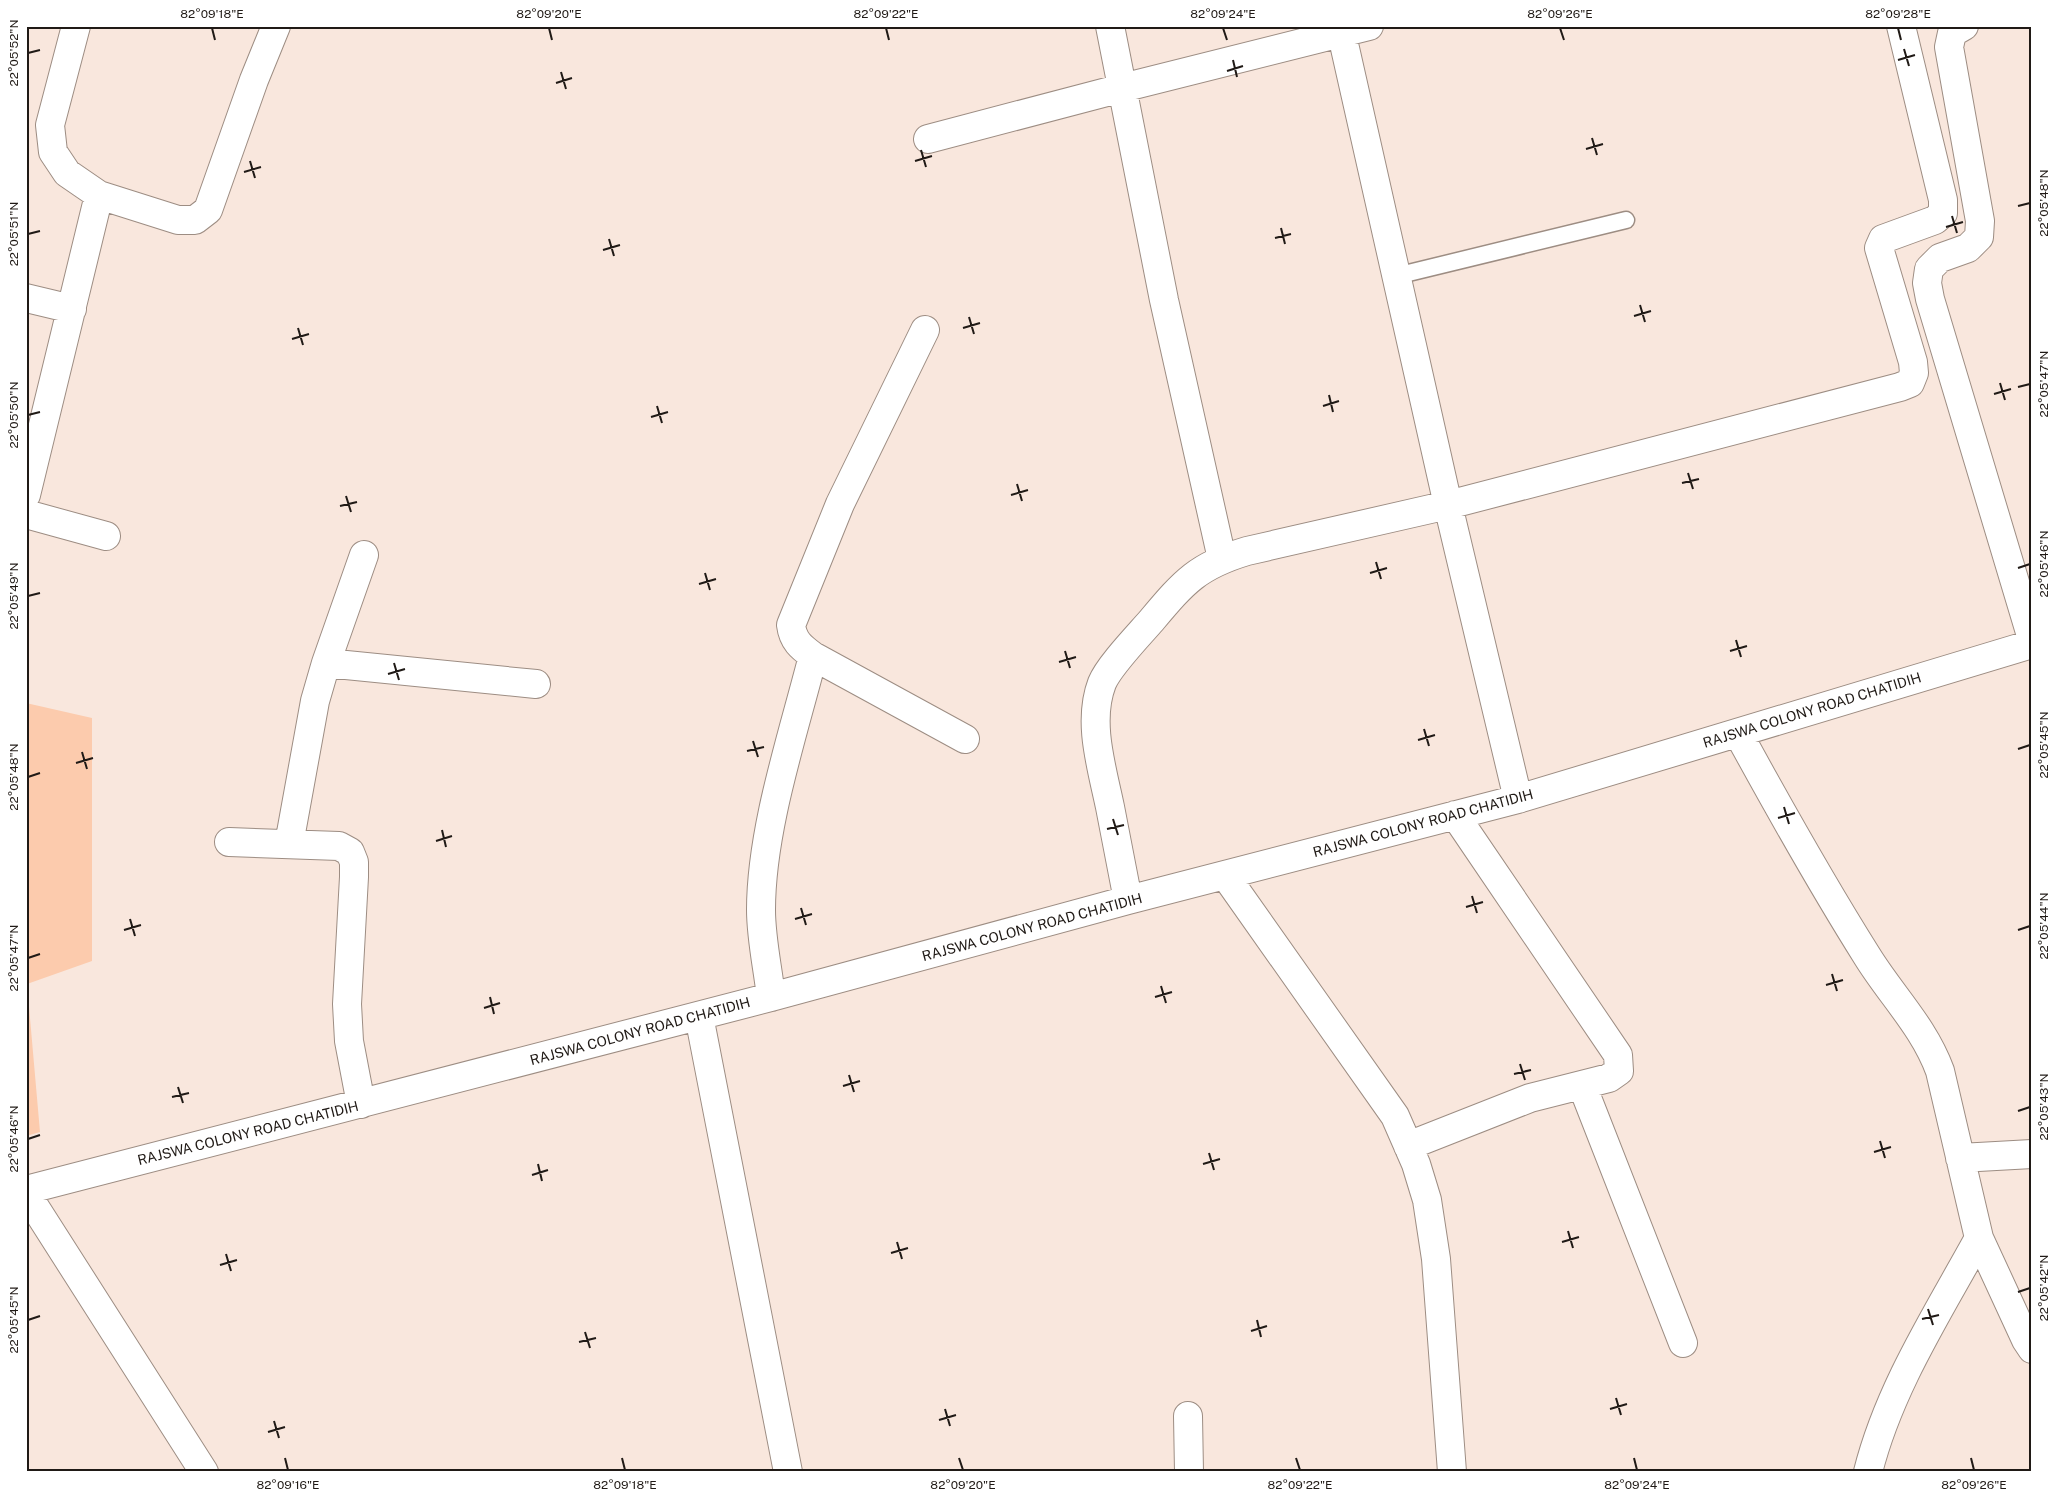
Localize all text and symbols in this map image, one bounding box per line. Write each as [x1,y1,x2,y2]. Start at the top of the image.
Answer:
text: 82°09'18"E [180,7,244,21]
text: 82°09'20"E [516,7,582,21]
text: 82°09'22"E [853,7,919,21]
text: 82°09'24"E [1190,7,1256,21]
text: 82°09'26"E [1527,7,1593,21]
text: 82°09'28"E [1865,7,1931,21]
text: 22°05'52"N [7,20,21,86]
text: 22°05'48"N [2037,169,2051,237]
text: 22°05'51"N [7,202,21,266]
text: 22°05'47"N [2037,351,2051,417]
text: 22°05'50"N [7,381,21,449]
text: 22°05'46"N [2037,530,2051,598]
text: 22°05'49"N [7,562,21,630]
street label: RAJSWA COLONY ROAD CHATIDIH [1701,669,1923,751]
text: 22°05'45"N [2037,711,2051,779]
text: 22°05'48"N [7,743,21,811]
street label: RAJSWA COLONY ROAD CHATIDIH [1311,786,1535,860]
street label: RAJSWA COLONY ROAD CHATIDIH [920,890,1144,964]
text: 22°05'44"N [2037,892,2051,960]
text: 22°05'47"N [7,925,21,991]
street label: RAJSWA COLONY ROAD CHATIDIH [528,994,752,1068]
text: 22°05'43"N [2037,1073,2051,1141]
street label: RAJSWA COLONY ROAD CHATIDIH [136,1098,360,1168]
text: 22°05'46"N [7,1105,21,1173]
text: 22°05'42"N [2037,1255,2051,1321]
text: 22°05'45"N [7,1286,21,1354]
text: 82°09'16"E [256,1478,320,1492]
text: 82°09'18"E [593,1478,657,1492]
text: 82°09'20"E [930,1478,996,1492]
text: 82°09'22"E [1267,1478,1333,1492]
text: 82°09'24"E [1604,1478,1670,1492]
text: 82°09'26"E [1941,1478,2007,1492]

